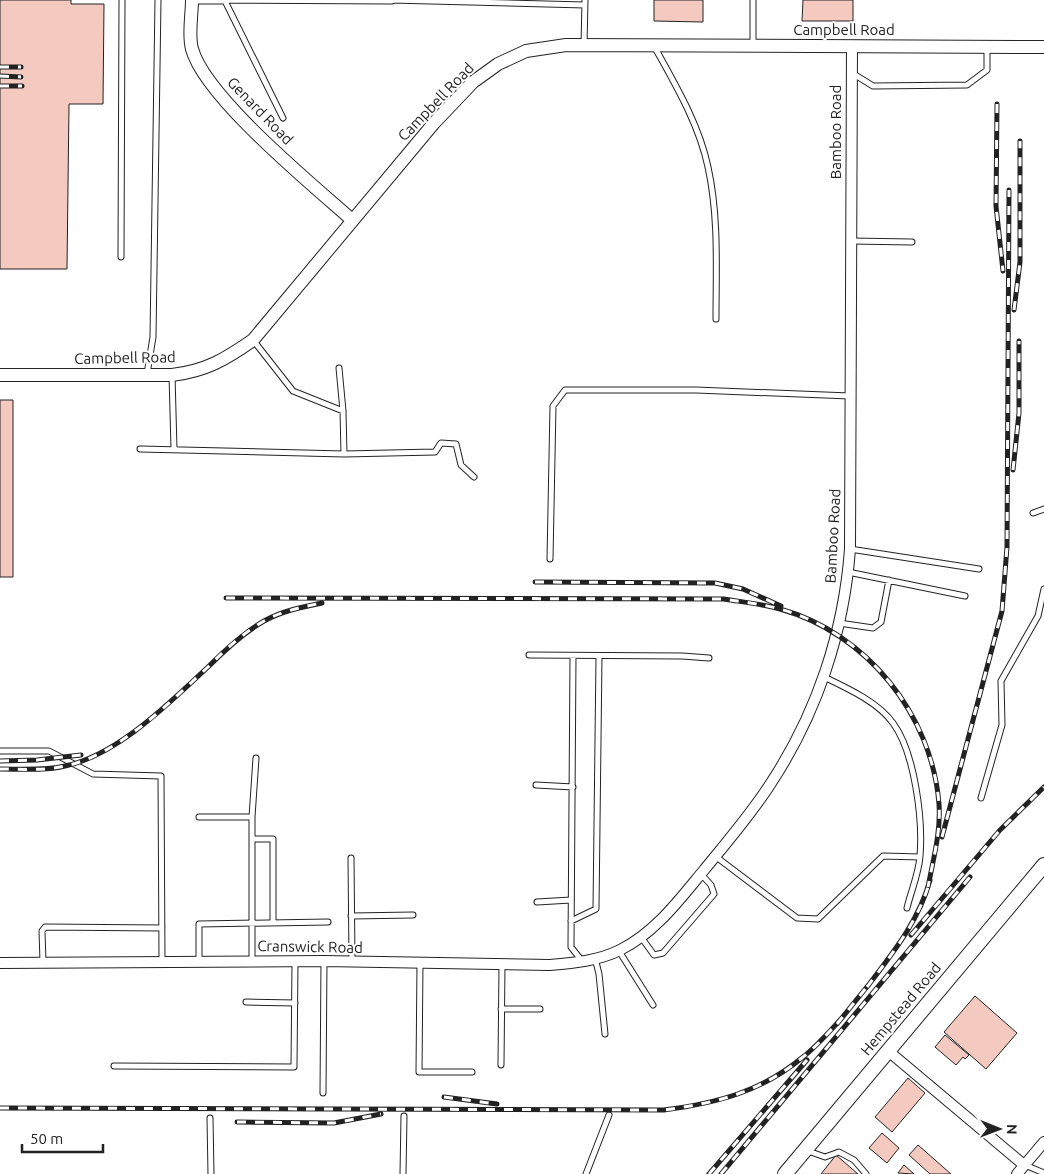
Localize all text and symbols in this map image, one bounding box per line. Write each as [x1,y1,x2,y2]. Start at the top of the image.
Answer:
street label: Campbell Road [793,21,895,38]
street label: Campbell Road [394,59,477,144]
street label: Genard Road [224,73,297,148]
street label: Bamboo Road [827,85,844,179]
street label: Campbell Road [74,348,176,367]
street label: Bamboo Road [822,488,843,584]
street label: Cranswick Road [257,937,363,956]
street label: Hempstead Road [857,959,944,1058]
north arrow [974,1104,1024,1154]
scale bar [22,1122,104,1154]
text: N [1004,1124,1020,1135]
text: 50 m [30,1130,63,1147]

